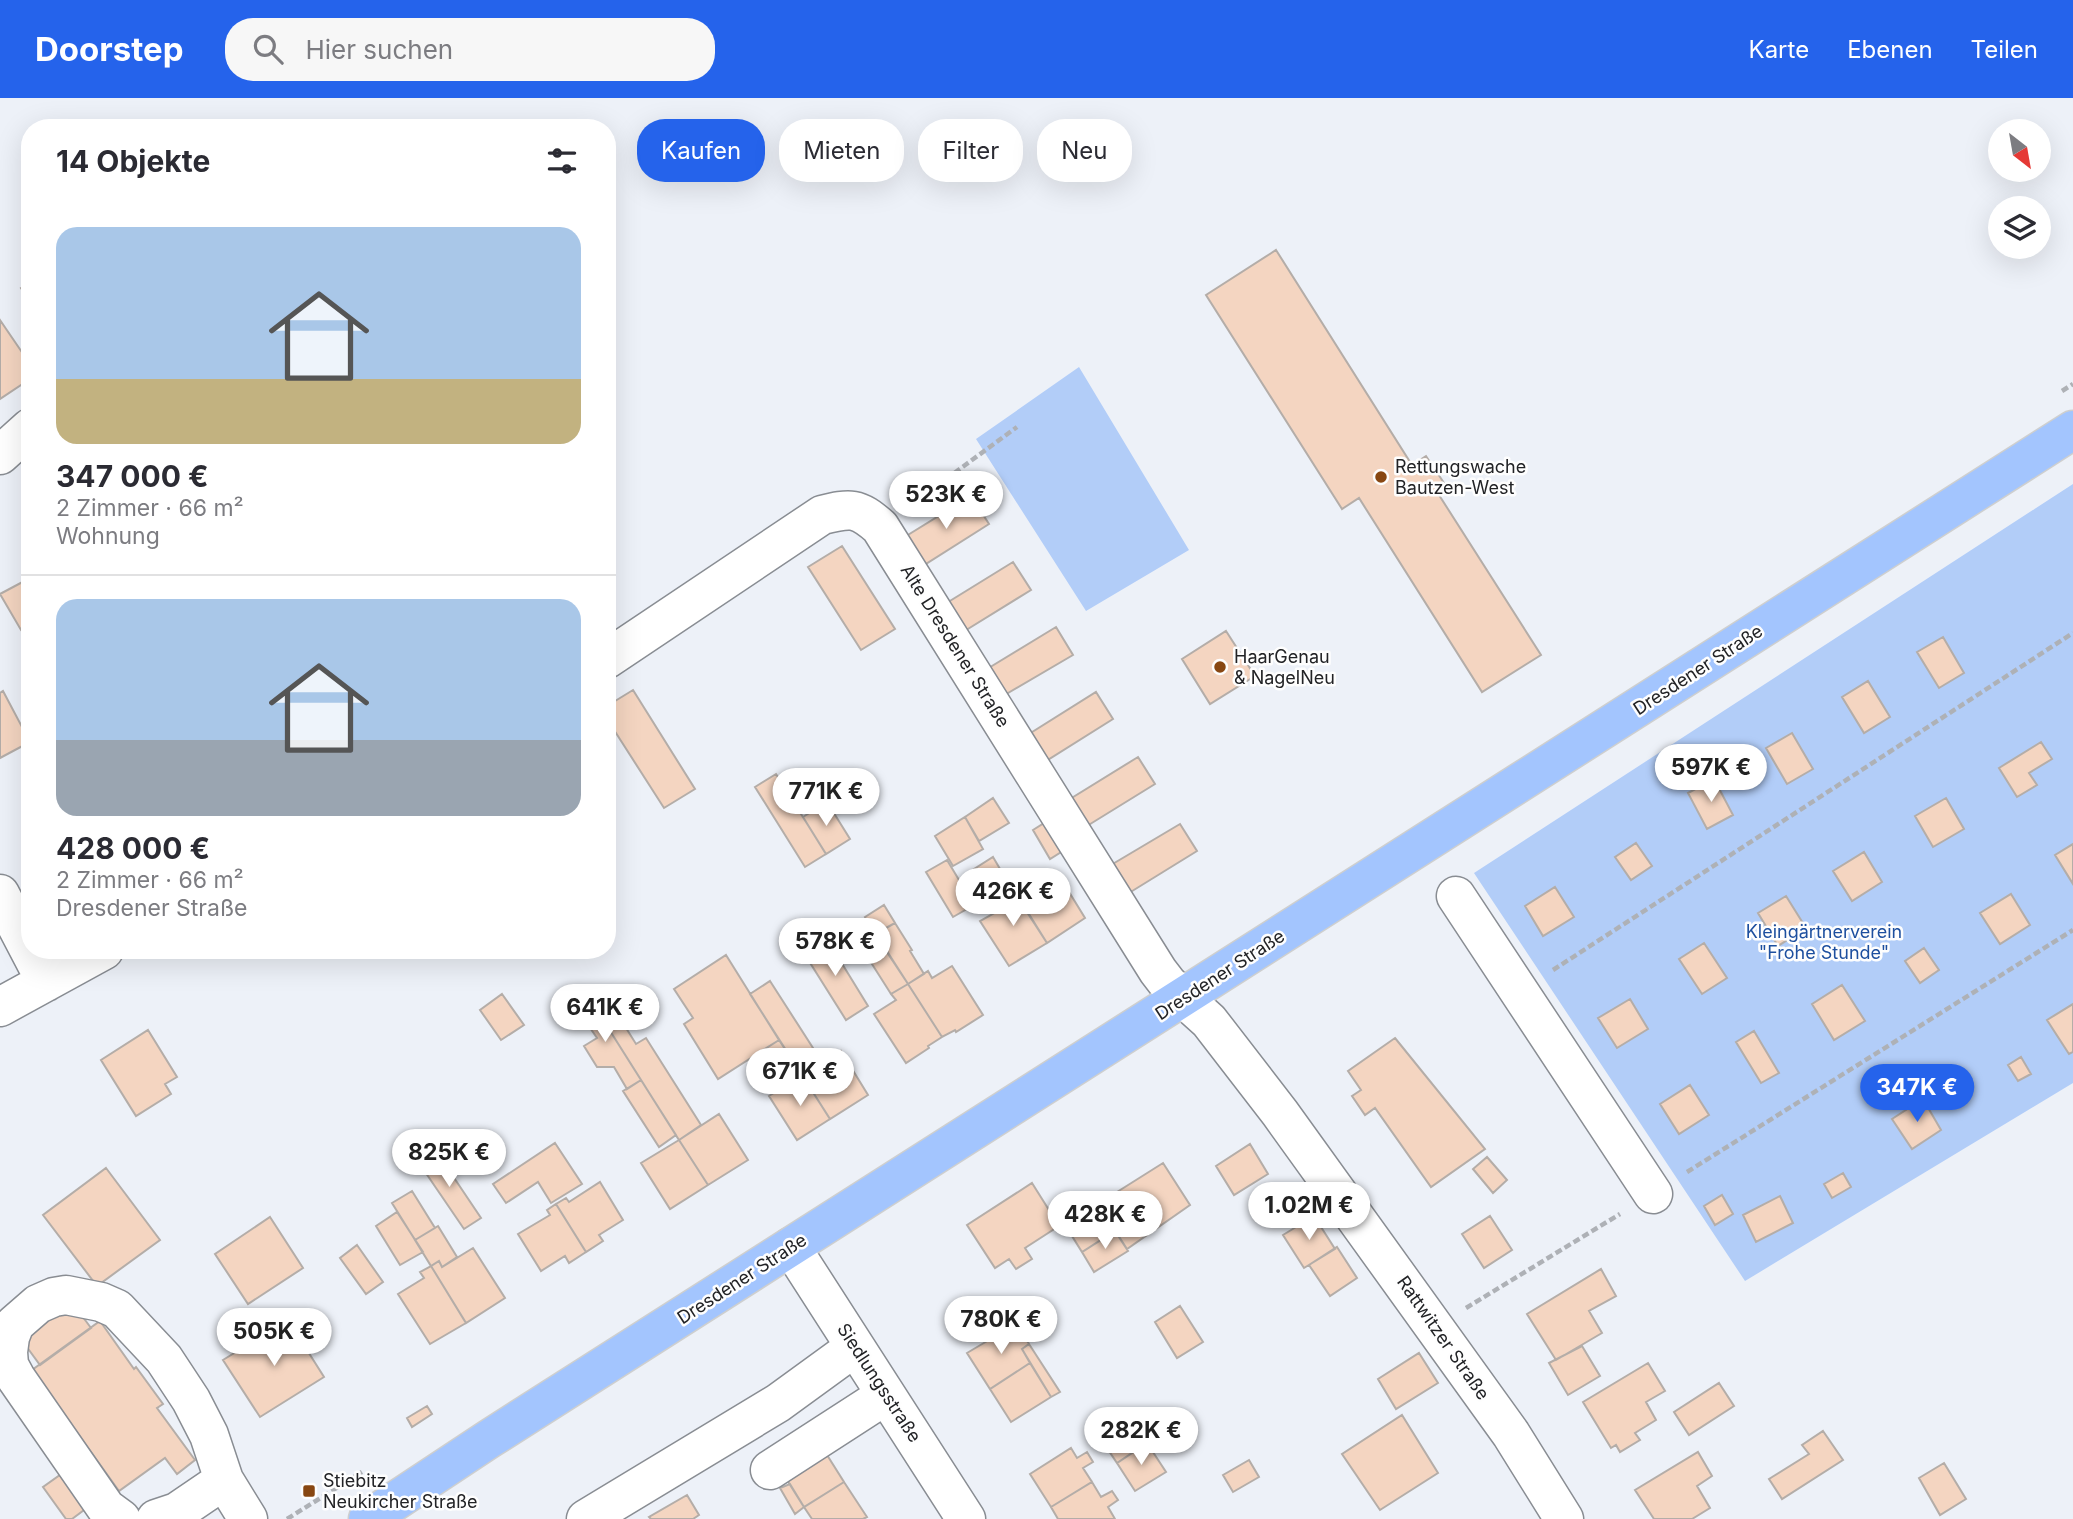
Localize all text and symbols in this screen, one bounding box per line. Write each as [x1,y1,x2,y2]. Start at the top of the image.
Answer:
search box [225,18,715,81]
text: Doorstep [35,29,183,69]
icon: search [249,30,287,68]
text: Hier suchen [305,34,453,65]
text: Karte [1749,35,1809,64]
text: Ebenen [1847,35,1933,64]
text: Teilen [1971,35,2038,64]
chip: Kaufen [637,119,765,182]
chip: Mieten [779,119,904,182]
chip: Filter [918,119,1023,182]
chip: Neu [1037,119,1132,182]
north arrow [1988,119,2051,182]
map controls [1988,119,2051,259]
icon: filters [543,142,581,180]
text: 14 Objekte [56,143,210,179]
button: layers [1988,196,2051,259]
icon: home [256,273,382,399]
place label: Rettungswache Bautzen-West [1395,456,1526,498]
text: 347 000 € [56,458,209,494]
marker: Rettungswache Bautzen-West [1373,469,1389,485]
pin: 523K € [889,472,1003,531]
text: 523K € [905,480,987,508]
text: 2 Zimmer · 66 m² [56,494,244,522]
text: Wohnung [56,522,160,550]
street label: Alte Dresdener Straße [897,560,1014,731]
street label: Dresdener Straße [1629,620,1766,719]
icon: home [256,645,382,771]
place label: HaarGenau & NagelNeu [1234,646,1335,688]
marker: HaarGenau & NagelNeu [1212,659,1228,675]
pin: 597K € [1654,744,1768,804]
text: 597K € [1671,753,1751,781]
pin: 771K € [769,768,883,828]
text: 771K € [789,777,863,805]
text: 428 000 € [56,830,210,866]
text: 2 Zimmer · 66 m² [56,866,244,894]
pin: 426K € [956,868,1070,928]
text: 426K € [972,877,1054,905]
text: Dresdener Straße [56,894,247,922]
pin: 578K € [778,918,892,978]
park label: Kleingärtnerverein "Frohe Stunde" [1746,921,1902,963]
street label: Dresdener Straße [1151,925,1288,1024]
text: 578K € [795,927,875,955]
pin: 641K € [548,984,662,1044]
text: 641K € [566,993,644,1021]
pin: 671K € [743,1048,857,1108]
text: 671K € [762,1057,838,1085]
pin: 347K € [1860,1065,1974,1124]
text: 347K € [1876,1073,1958,1101]
pin: 825K € [392,1130,506,1189]
text: 825K € [408,1138,490,1166]
pin: 1.02M € [1244,1182,1374,1242]
text: 1.02M € [1264,1191,1354,1219]
pin: 428K € [1048,1192,1162,1251]
text: 428K € [1064,1200,1146,1228]
street label: Dresdener Straße [673,1229,810,1328]
street label: Rattwitzer Straße [1393,1272,1494,1404]
pin: 780K € [944,1296,1058,1356]
text: 780K € [960,1305,1042,1333]
pin: 505K € [217,1308,331,1368]
text: 505K € [233,1317,315,1345]
street label: Siedlungsstraße [833,1319,926,1446]
pin: 282K € [1084,1408,1198,1467]
text: 282K € [1100,1416,1182,1444]
place label: Stiebitz Neukircher Straße [323,1470,478,1512]
marker: Stiebitz Neukircher Straße [301,1483,317,1499]

